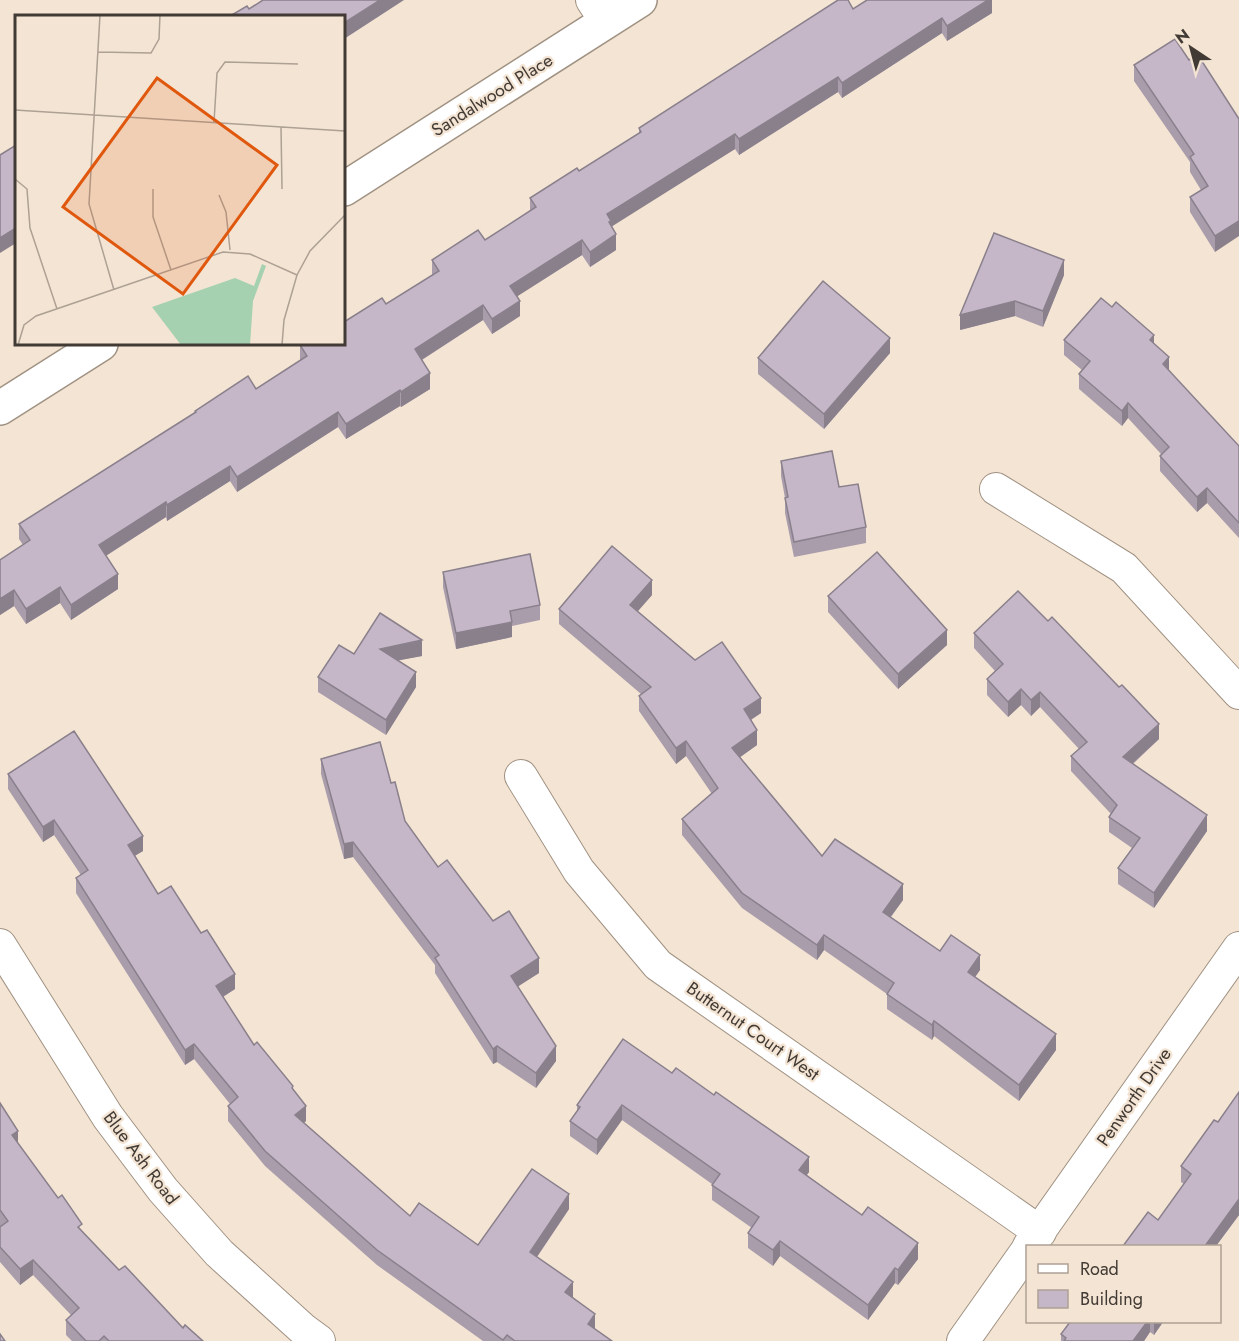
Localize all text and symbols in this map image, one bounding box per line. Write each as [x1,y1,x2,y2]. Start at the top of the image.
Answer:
inset map [15,15,345,345]
north arrow [1161,18,1221,78]
text: N [1171,23,1194,49]
street label: Sandalwood Place [426,47,558,143]
street label: Butternut Court West [681,975,825,1087]
street label: Penworth Drive [1090,1042,1178,1152]
street label: Blue Ash Road [97,1106,185,1210]
legend [1026,1245,1221,1323]
text: Road [1080,1256,1119,1282]
text: Building [1080,1286,1143,1312]

